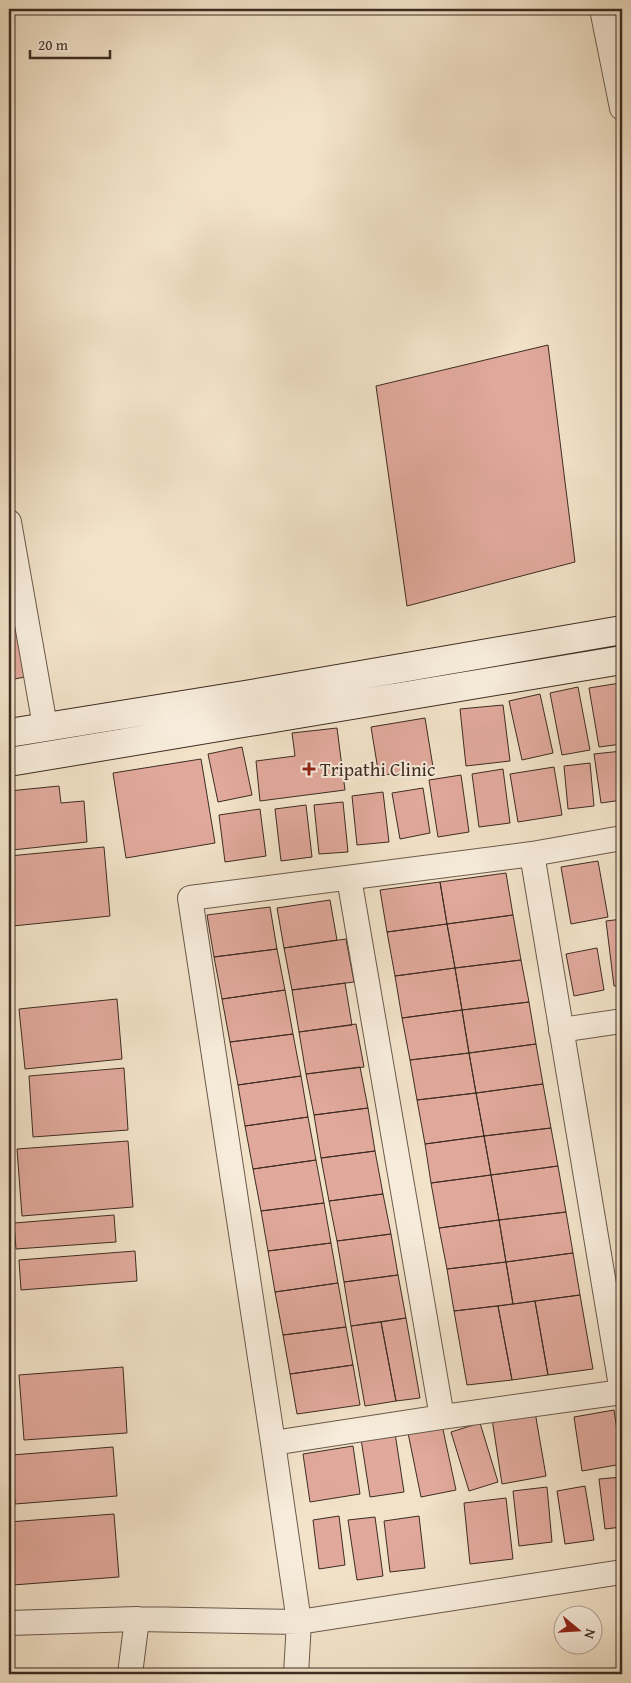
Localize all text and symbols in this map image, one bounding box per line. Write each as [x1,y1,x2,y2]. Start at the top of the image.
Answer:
scale bar [30,28,110,60]
text: 20 m [38,34,69,55]
place label: Tripathi Clinic [320,755,435,783]
marker: Tripathi Clinic [302,762,316,776]
north arrow [554,1606,604,1656]
text: N [579,1626,601,1642]

